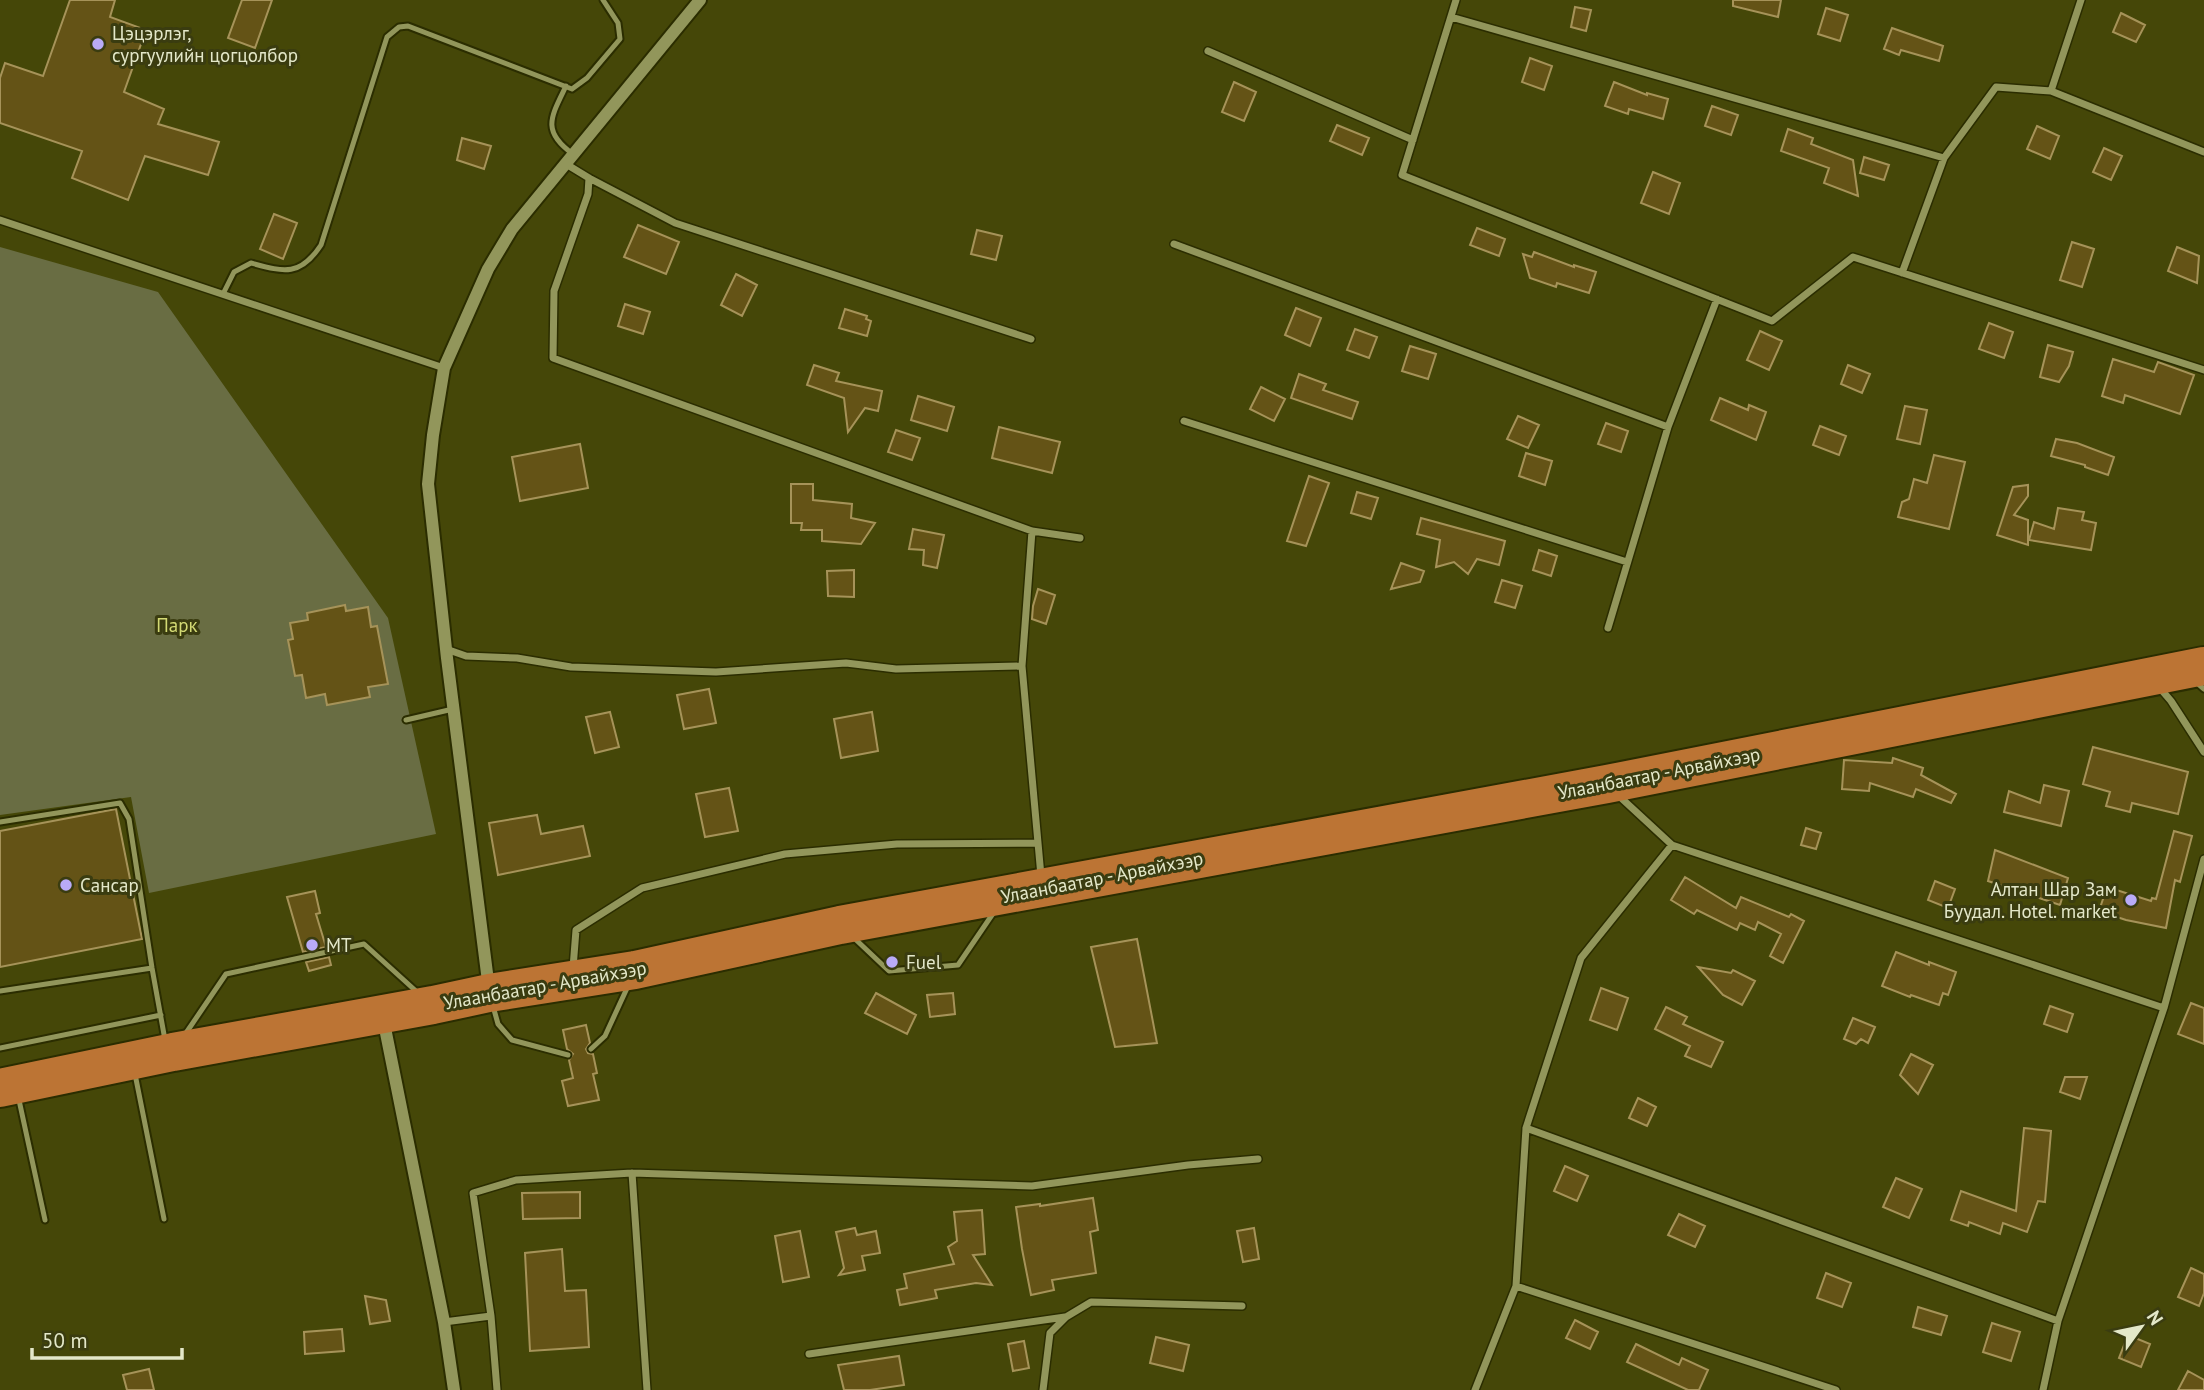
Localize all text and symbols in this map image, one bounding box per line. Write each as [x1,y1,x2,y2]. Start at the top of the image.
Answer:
place label: Цэцэрлэг, сургуулийн цогцолбор [112,21,298,67]
marker: Цэцэрлэг, сургуулийн цогцолбор [90,36,106,52]
park label: Парк [156,613,198,637]
street label: Улаанбаатар - Арвайхээр [1556,742,1762,804]
street label: Улаанбаатар - Арвайхээр [999,846,1205,908]
place label: Сансар [80,873,139,897]
marker: Сансар [58,877,74,893]
place label: Алтан Шар Зам Буудал. Hotel. market [1944,877,2118,923]
marker: Алтан Шар Зам Буудал. Hotel. market [2123,892,2139,908]
place label: МТ [326,933,352,957]
marker: МТ [304,937,320,953]
place label: Fuel [906,950,942,974]
marker: Fuel [884,954,900,970]
street label: Улаанбаатар - Арвайхээр [442,955,648,1015]
north arrow [2106,1292,2176,1362]
text: N [2142,1306,2169,1330]
scale bar [32,1316,182,1360]
text: 50 m [42,1327,88,1354]

